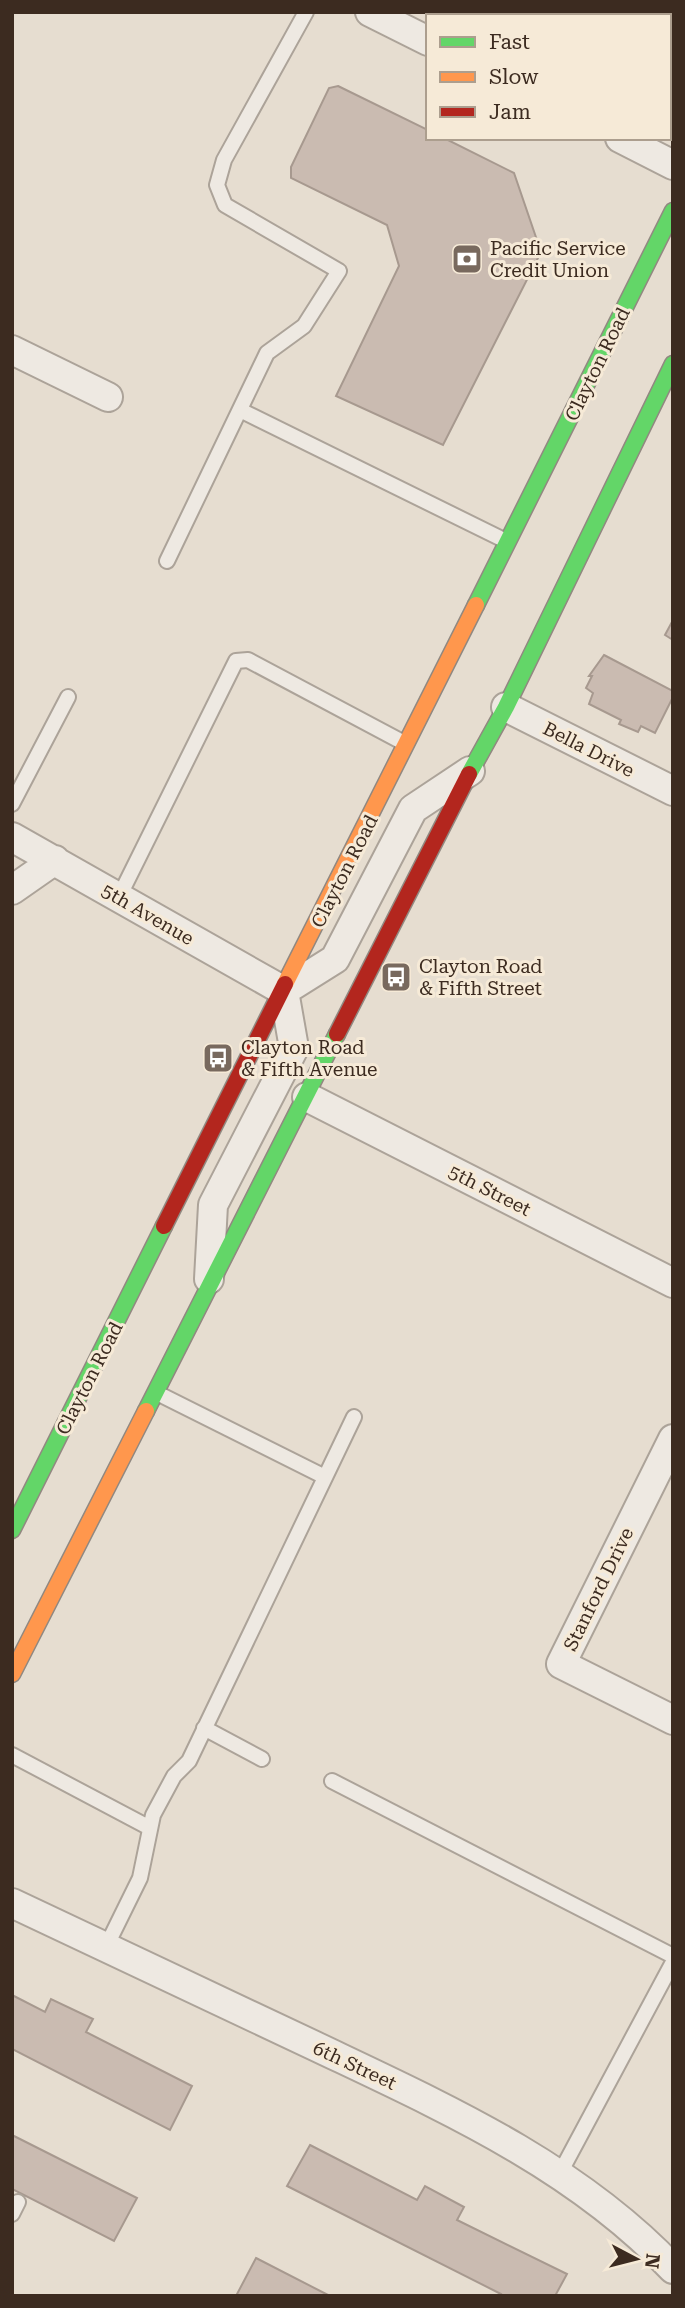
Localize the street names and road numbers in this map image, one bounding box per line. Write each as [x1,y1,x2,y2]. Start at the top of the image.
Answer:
street label: Clayton Road [560,304,635,425]
street label: Bella Drive [539,717,638,782]
street label: Clayton Road [306,811,383,931]
street label: 5th Avenue [97,879,198,950]
street label: 5th Street [445,1160,535,1221]
street label: Clayton Road [51,1318,128,1438]
street label: Stanford Drive [559,1524,638,1655]
street label: 6th Street [309,2036,400,2095]

